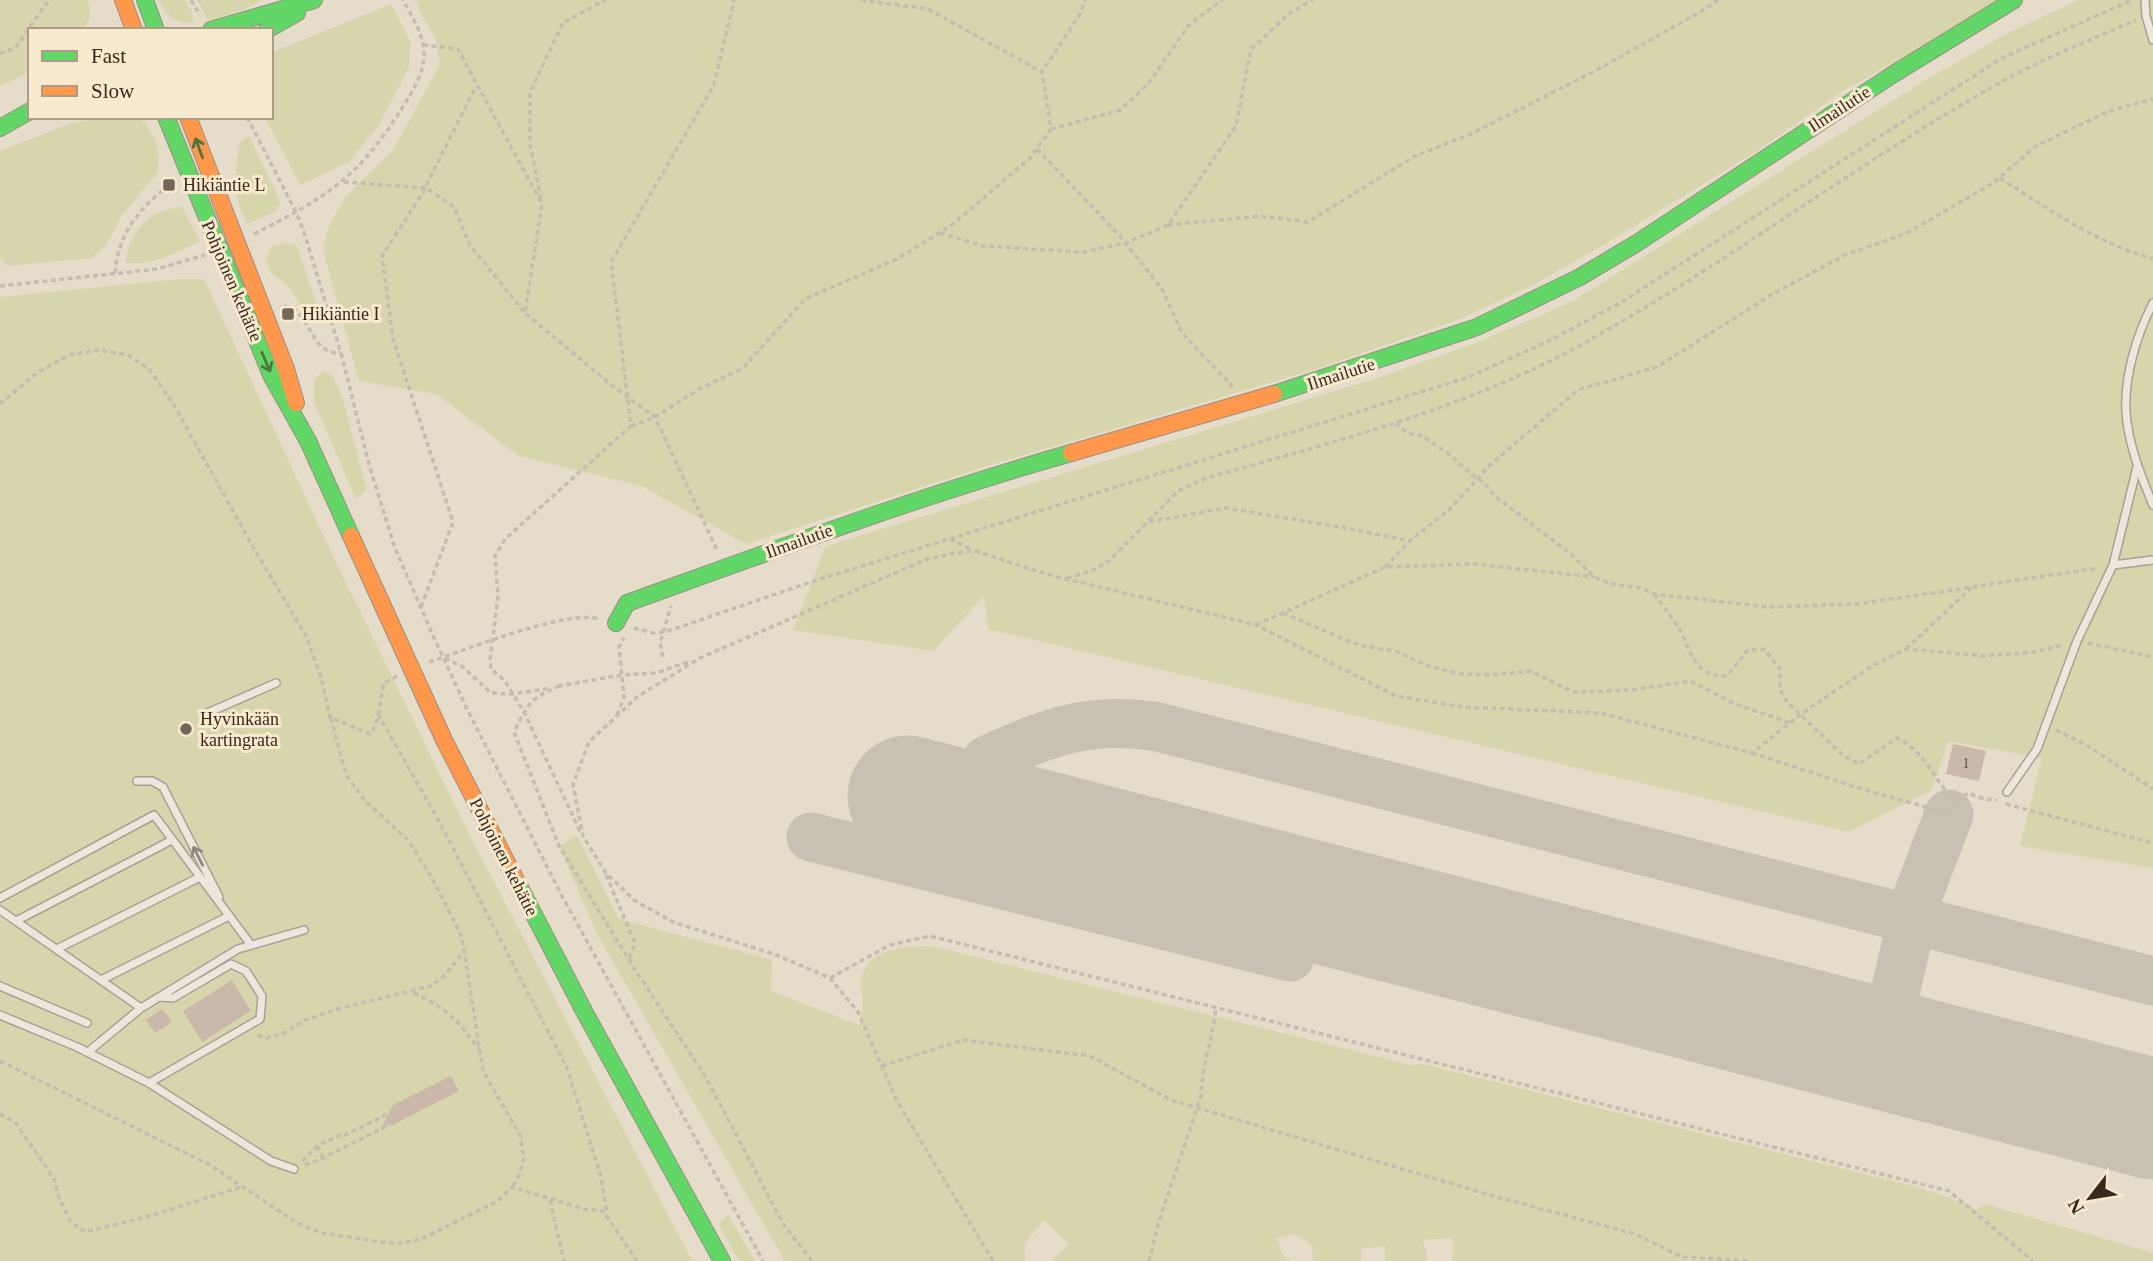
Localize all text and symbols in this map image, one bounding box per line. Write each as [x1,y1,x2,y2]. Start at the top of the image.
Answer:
legend [28,28,273,119]
text: Fast [91,44,126,68]
text: Slow [91,79,135,103]
street label: Ilmailutie [1804,82,1874,136]
one-way arrow [192,138,204,160]
place label: Hikiäntie L [183,175,265,195]
marker: Hikiäntie L [161,177,177,193]
street label: Pohjoinen kehätie [197,217,267,345]
place label: Hikiäntie I [302,304,379,324]
marker: Hikiäntie I [280,306,296,322]
one-way arrow [260,350,273,372]
street label: Ilmailutie [1305,354,1377,394]
street label: Ilmailutie [763,520,835,562]
place label: Hyvinkään kartingrata [200,709,279,750]
marker: Hyvinkään kartingrata [178,721,194,737]
house number: 1 [1963,756,1970,771]
street label: Pohjoinen kehätie [466,795,542,919]
one-way arrow [191,846,205,866]
north arrow [2055,1163,2125,1233]
text: N [2063,1195,2088,1218]

